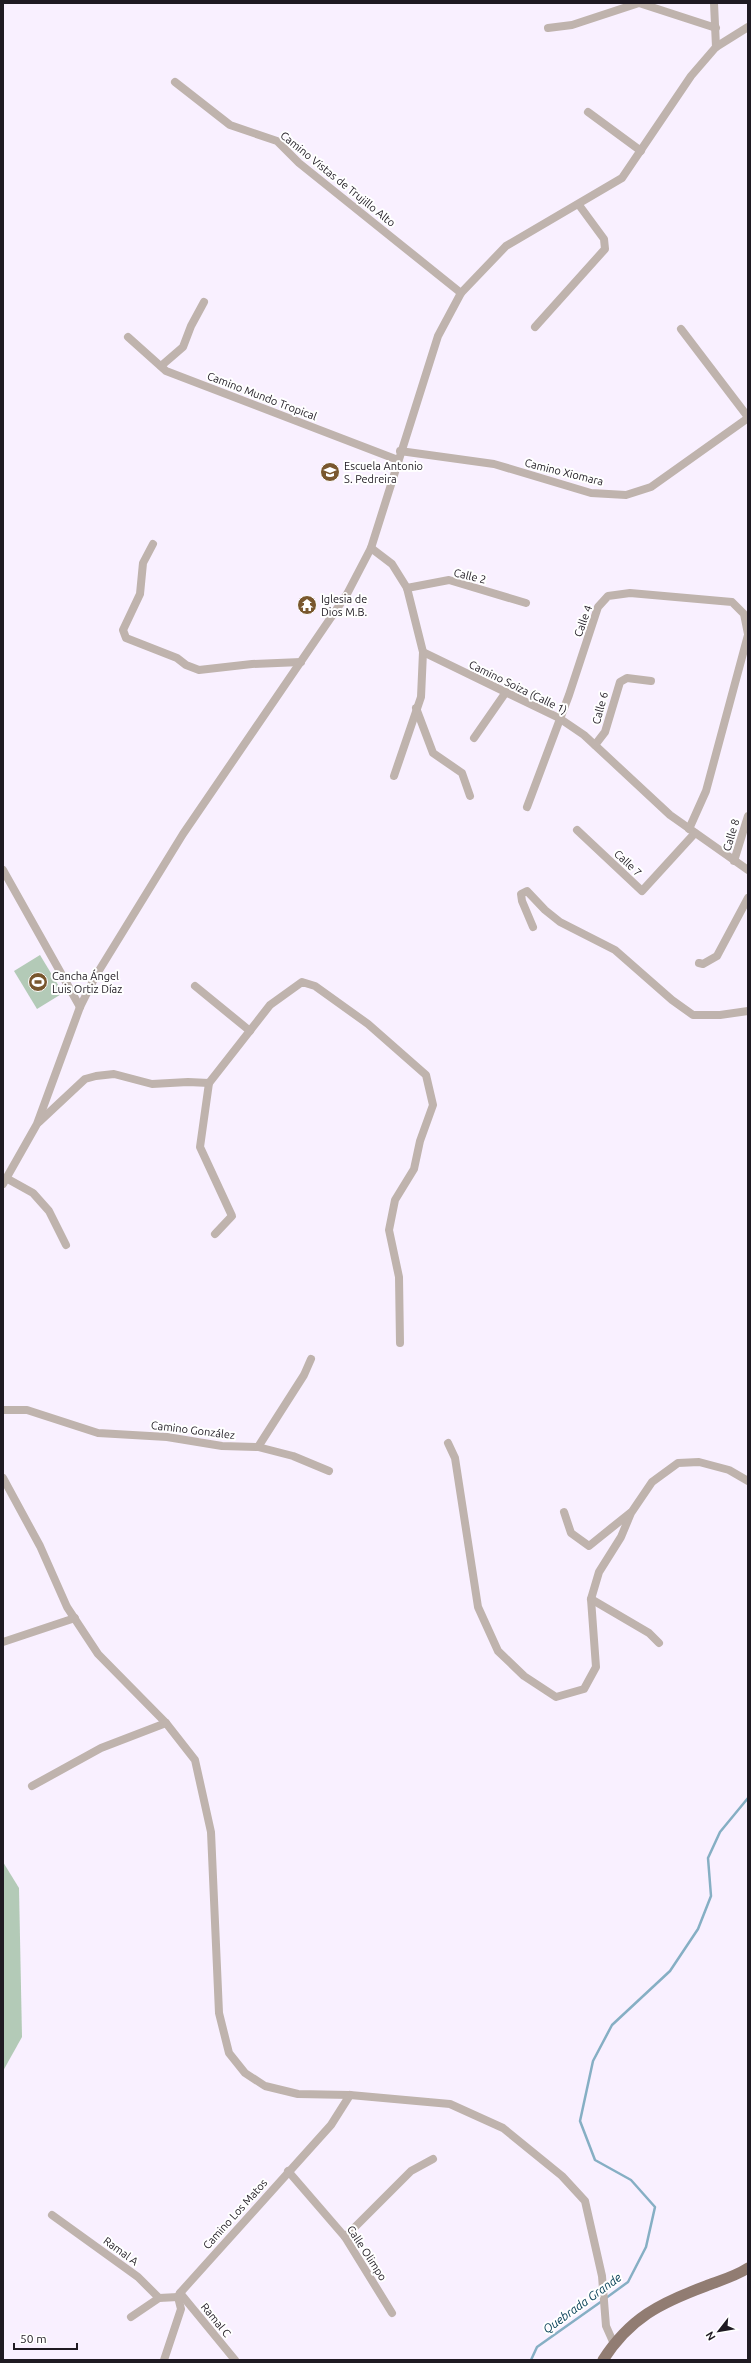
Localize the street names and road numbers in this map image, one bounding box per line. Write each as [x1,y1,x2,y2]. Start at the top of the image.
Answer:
street label: Camino Vistas de Trujillo Alto [278,129,398,229]
street label: Camino Mundo Tropical [206,370,319,422]
street label: Camino Xiomara [523,456,605,488]
street label: Calle 2 [453,566,487,586]
street label: Calle 4 [572,603,594,639]
street label: Camino Soiza (Calle 1) [467,658,569,717]
street label: Calle 6 [590,691,610,725]
street label: Calle 8 [720,817,742,853]
street label: Calle 7 [612,847,644,879]
street label: Camino González [150,1419,236,1441]
street label: Camino Los Matos [200,2176,270,2251]
street label: Calle Olimpo [345,2223,389,2283]
street label: Ramal A [101,2234,141,2268]
street label: Ramal C [199,2301,233,2339]

